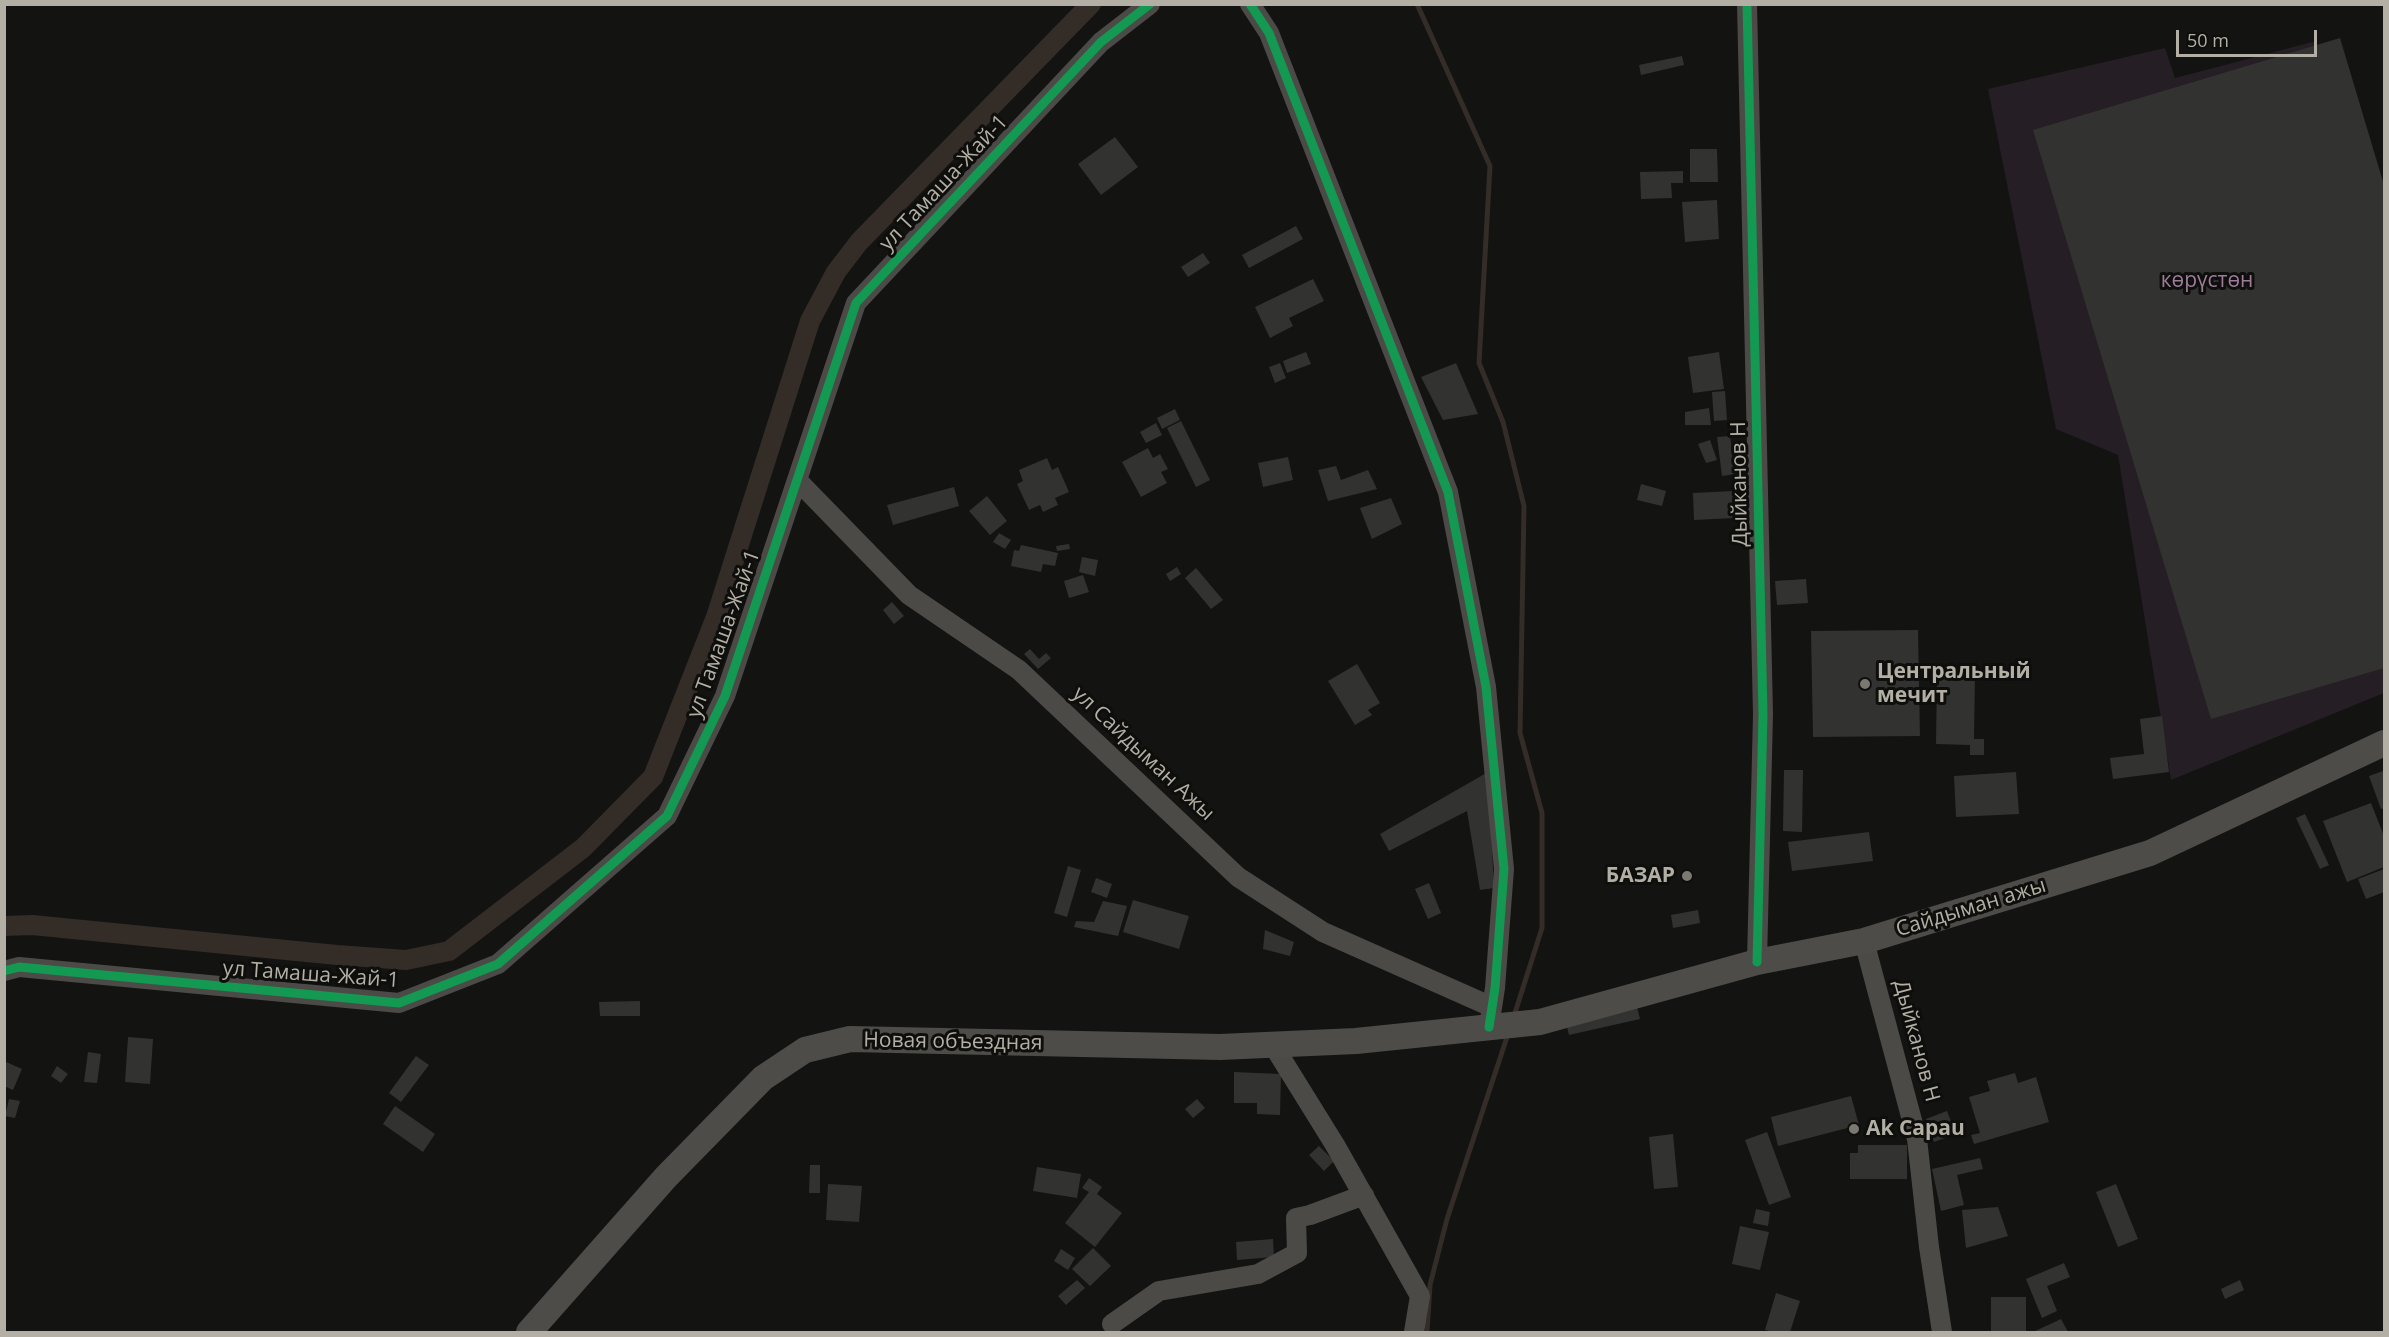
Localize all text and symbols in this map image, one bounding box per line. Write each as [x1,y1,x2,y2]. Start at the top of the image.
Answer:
scale bar [2179,18,2320,56]
text: 50 m [2187,28,2229,52]
street label: ул Тамаша-Жай-1 [874,110,1014,256]
park label: көрүстөн [2161,268,2253,294]
street label: Дыйканов Н [1726,421,1754,547]
street label: ул Тамаша-Жай-1 [682,547,766,721]
place label: Центральный мечит [1877,659,2031,709]
marker: Центральный мечит [1858,677,1872,691]
street label: ул Сайдыман Ажы [1067,682,1219,826]
place label: БАЗАР [1606,863,1675,889]
marker: БАЗАР [1680,869,1694,883]
street label: Сайдыман ажы [1893,873,2049,943]
street label: ул Тамаша-Жай-1 [222,956,400,994]
street label: Дыйканов Н [1888,977,1944,1105]
street label: Новая объездная [863,1028,1043,1056]
place label: Ak Capau [1866,1116,1965,1142]
marker: Ak Capau [1847,1122,1861,1136]

